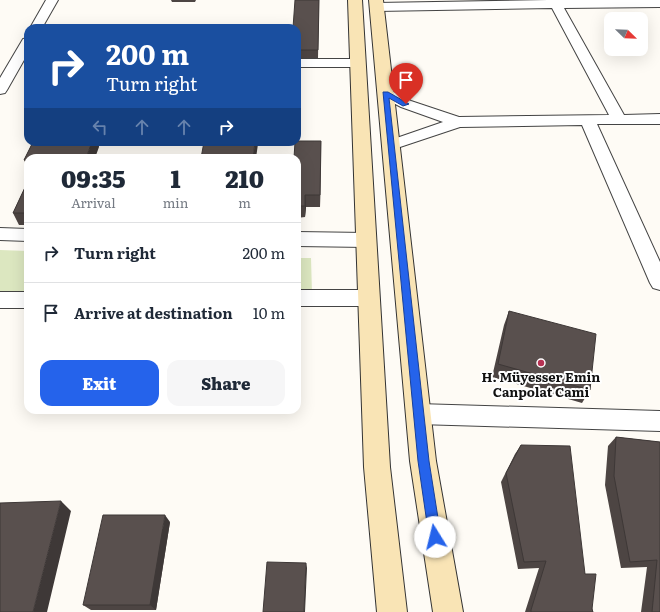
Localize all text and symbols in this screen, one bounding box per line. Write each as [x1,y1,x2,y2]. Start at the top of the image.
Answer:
north arrow [604,12,648,56]
map controls [604,12,648,56]
text: 200 m [106,32,189,74]
icon: right [40,40,92,92]
pin [389,63,423,104]
icon: arrive [395,69,417,91]
text: Turn right [106,70,197,97]
icon: left [89,116,111,138]
icon: ahead [131,116,153,138]
icon: ahead [173,116,195,138]
icon: right [215,116,237,138]
text: 09:35 [61,160,126,195]
text: 1 [170,160,181,195]
text: 210 [225,160,264,195]
text: Arrival [71,193,116,212]
text: min [163,193,188,212]
text: m [238,193,251,212]
text: Turn right [74,241,156,264]
text: 200 m [243,241,285,264]
icon: right [40,242,62,264]
text: Arrive at destination [74,301,233,324]
text: 10 m [253,301,285,324]
icon: arrive [40,302,62,324]
marker: H. Müyesser Emin Canpolat Cami [536,358,546,368]
button: Exit [40,360,159,406]
button: Share [167,360,285,406]
place label: H. Müyesser Emin Canpolat Cami [482,367,600,401]
position arrow [414,516,456,558]

